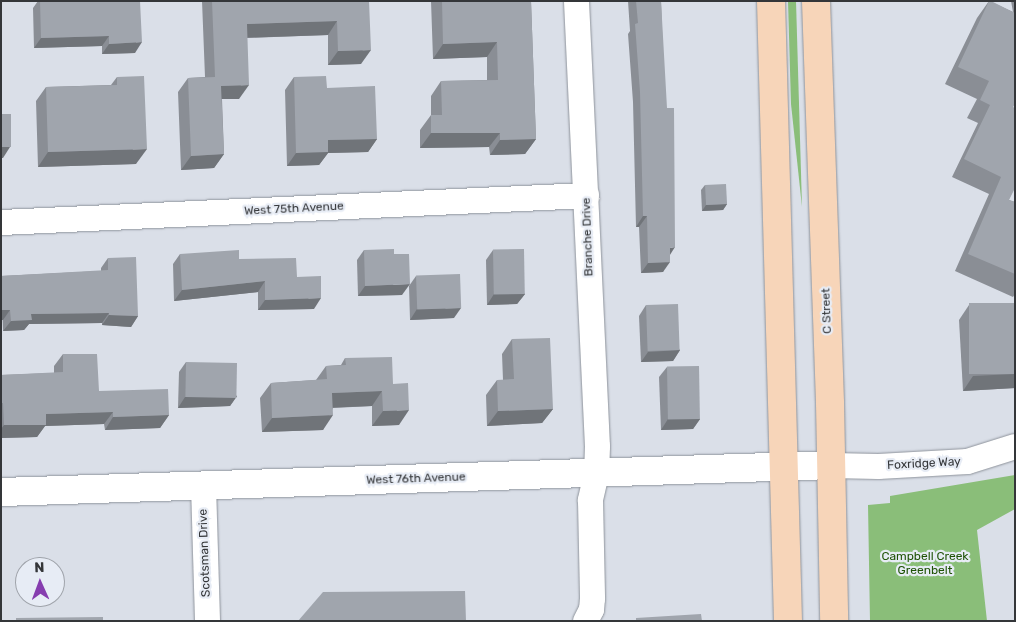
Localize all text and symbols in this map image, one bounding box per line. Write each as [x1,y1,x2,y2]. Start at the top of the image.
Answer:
street label: Branche Drive [579,197,597,277]
street label: West 75th Avenue [244,199,344,219]
street label: C Street [819,288,835,334]
street label: Foxridge Way [887,455,961,473]
street label: West 76th Avenue [366,470,466,488]
street label: Scotsman Drive [196,509,214,597]
park label: Campbell Creek Greenbelt [881,550,969,578]
north arrow [15,557,65,607]
text: N [34,559,45,576]

